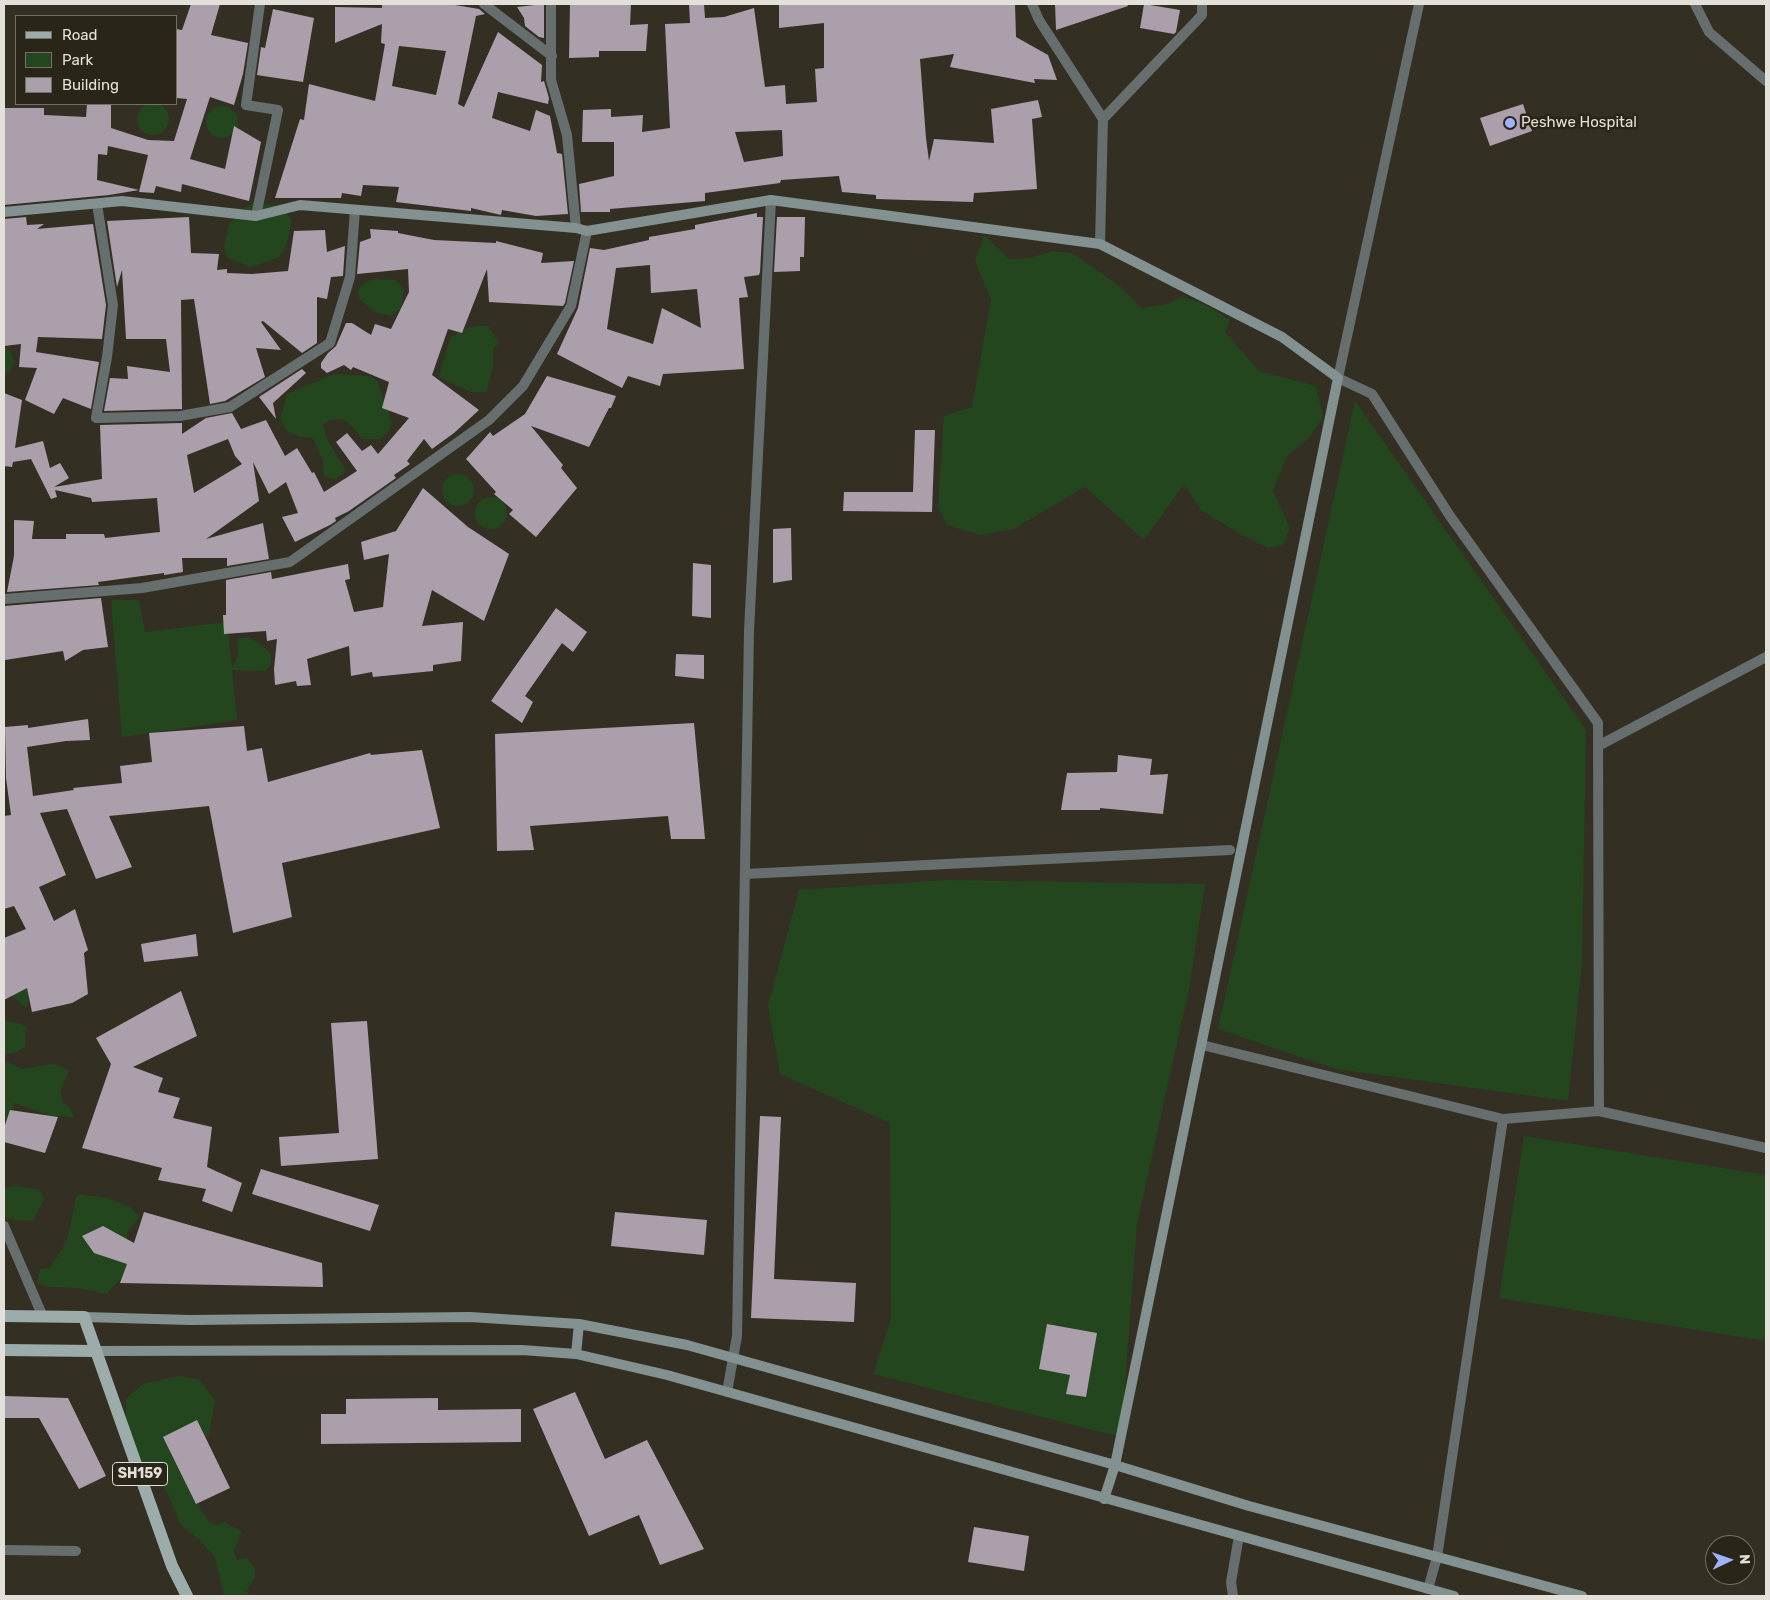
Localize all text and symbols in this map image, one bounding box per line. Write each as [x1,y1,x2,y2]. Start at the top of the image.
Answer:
legend [15,15,178,105]
text: Road [62,26,98,44]
text: Park [62,51,93,69]
text: Building [62,76,119,94]
place label: Peshwe Hospital [1521,114,1637,132]
marker: Peshwe Hospital [1503,116,1517,130]
road number: SH159 [112,1462,168,1486]
north arrow [1705,1535,1755,1585]
text: N [1736,1554,1753,1565]

